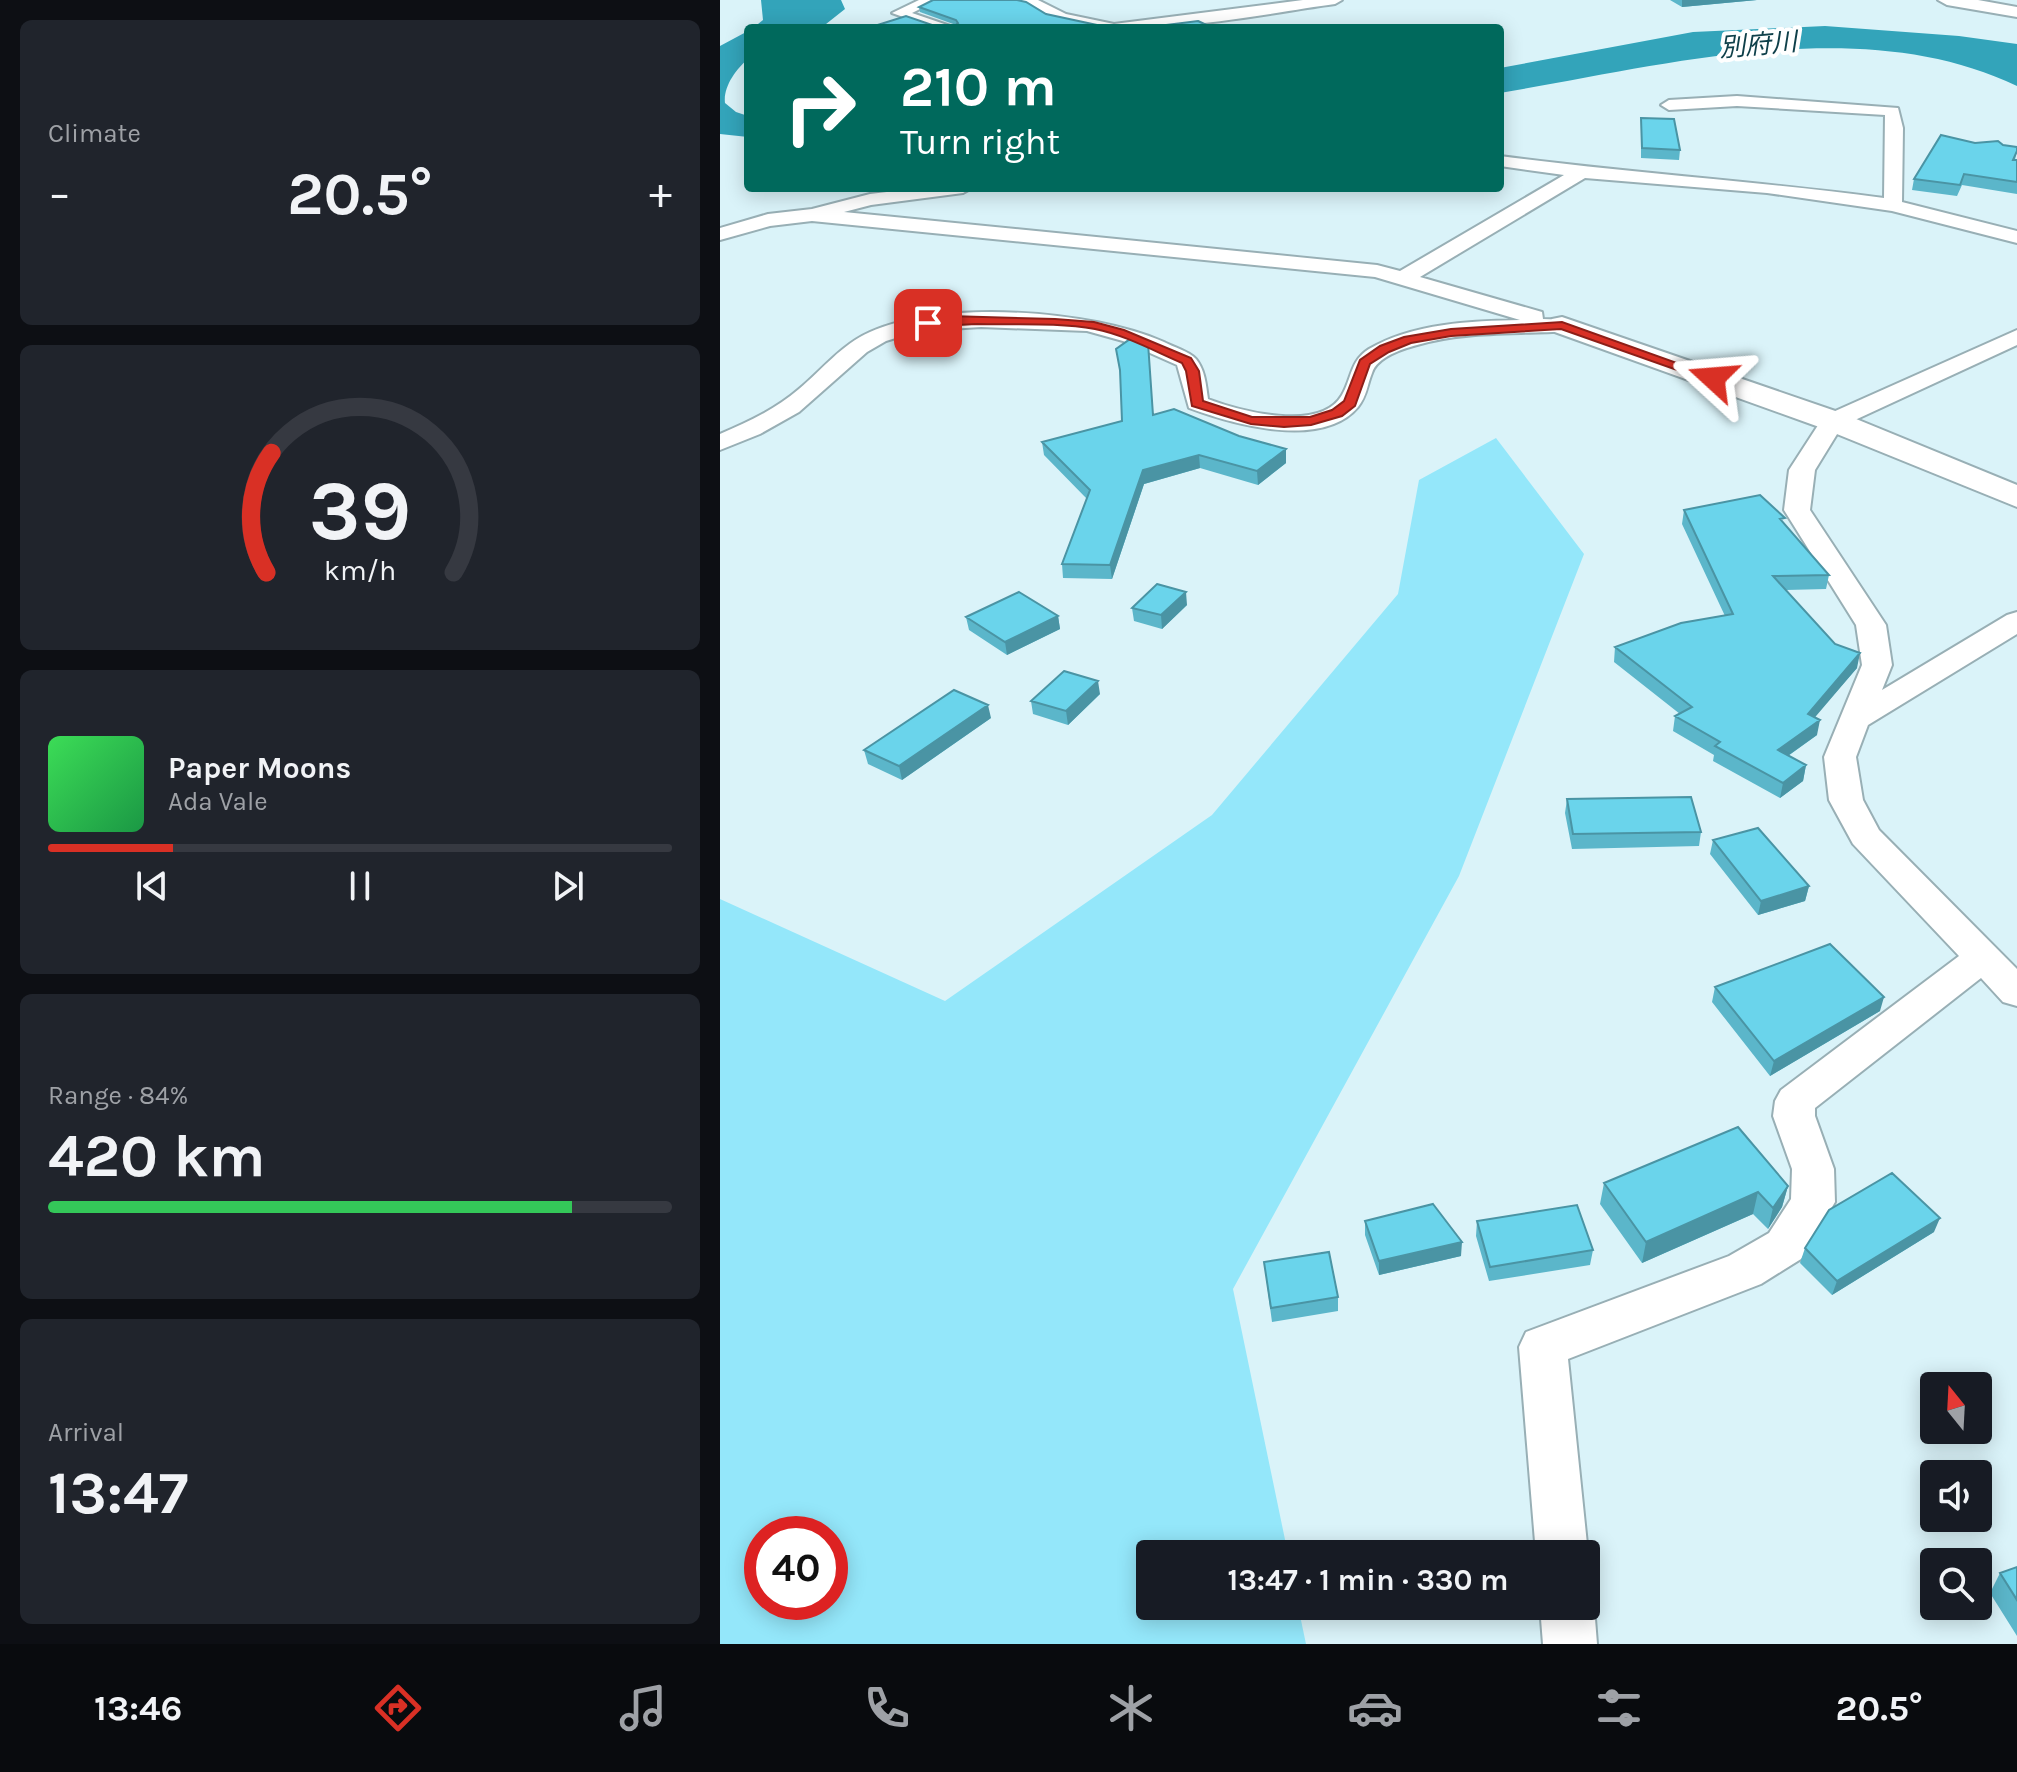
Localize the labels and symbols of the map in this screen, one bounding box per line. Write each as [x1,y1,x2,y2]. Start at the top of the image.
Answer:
water label: 別府川 [1718,26,1801,64]
pin [894,289,962,357]
position arrow [1671,336,1755,420]
north arrow [1920,1372,1992,1444]
speed limit sign: 40 [744,1516,848,1620]

